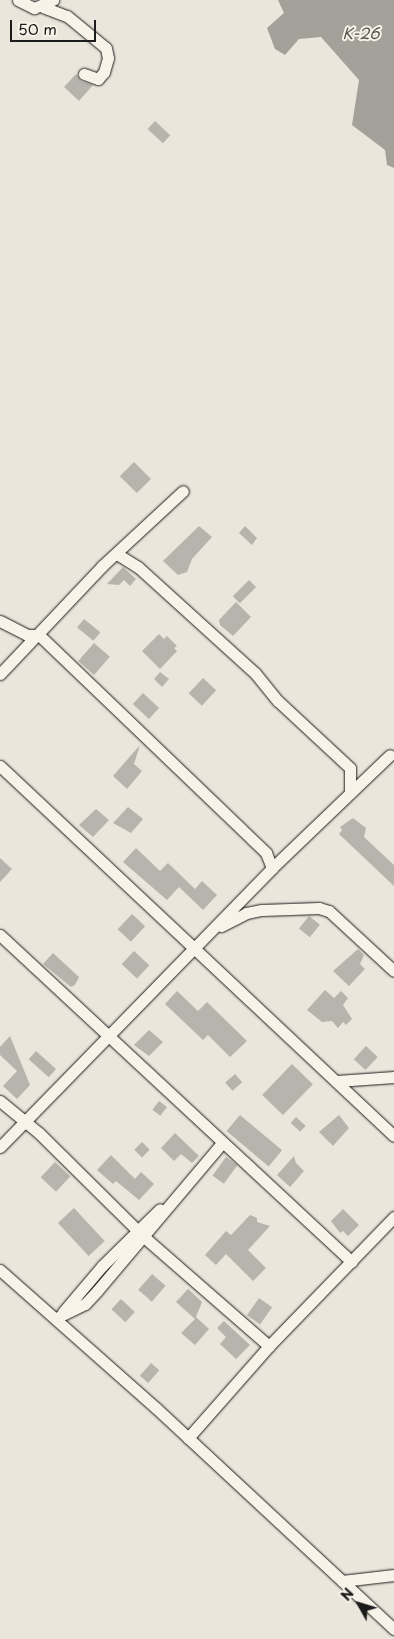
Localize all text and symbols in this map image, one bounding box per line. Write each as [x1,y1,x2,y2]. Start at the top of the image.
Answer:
scale bar [12,10,99,42]
text: 50 m [18,17,57,40]
water label: К-26 [342,24,380,42]
north arrow [334,1579,384,1629]
text: N [335,1583,359,1605]

